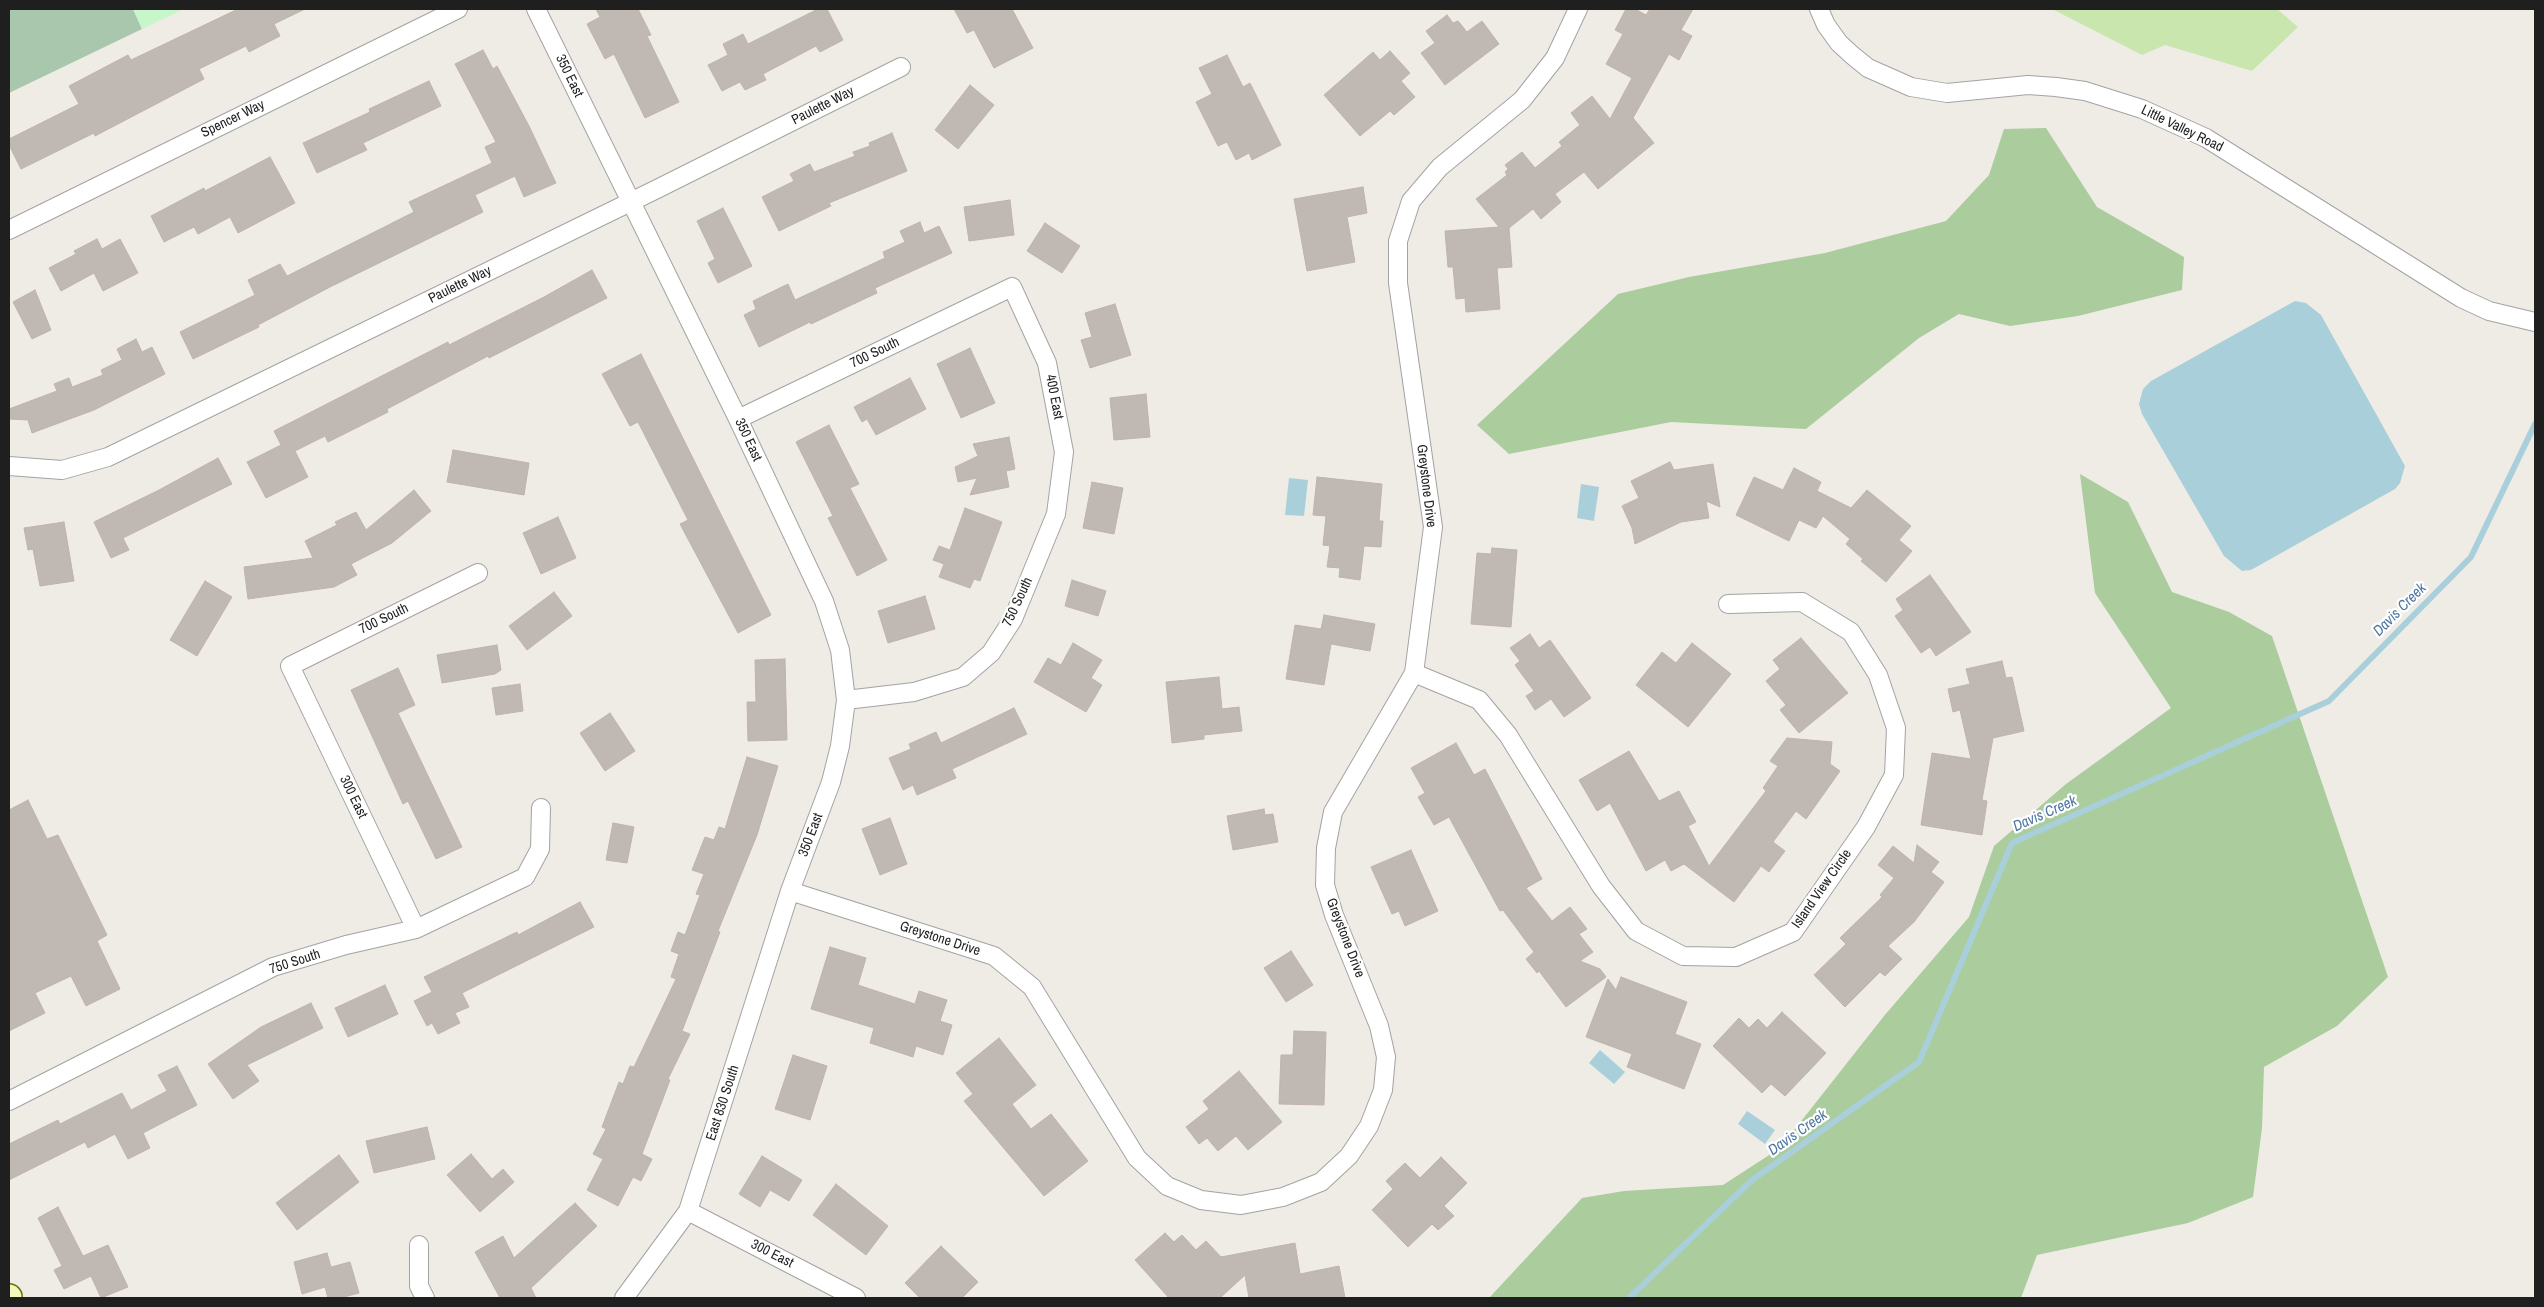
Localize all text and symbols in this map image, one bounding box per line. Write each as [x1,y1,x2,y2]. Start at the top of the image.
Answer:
street label: 350 East [552,52,586,100]
street label: Paulette Way [789,83,857,129]
street label: Spencer Way [199,96,267,142]
street label: Little Valley Road [2138,102,2226,156]
street label: Paulette Way [426,263,494,307]
street label: 700 South [848,334,902,372]
street label: 400 East [1041,373,1067,421]
street label: 350 East [731,416,765,464]
street label: Greystone Drive [1413,443,1439,529]
street label: 750 South [999,575,1037,629]
water label: Davis Creek [2370,580,2430,640]
street label: 700 South [357,600,411,638]
street label: 300 East [336,773,370,821]
water label: Davis Creek [2010,792,2080,836]
street label: 350 East [795,811,827,859]
street label: Island View Circle [1789,846,1855,932]
street label: Greystone Drive [1322,896,1368,980]
street label: Greystone Drive [898,918,982,960]
street label: 750 South [268,946,322,978]
street label: East 830 South [703,1063,743,1143]
water label: Davis Creek [1765,1106,1831,1160]
street label: 300 East [748,1236,796,1272]

